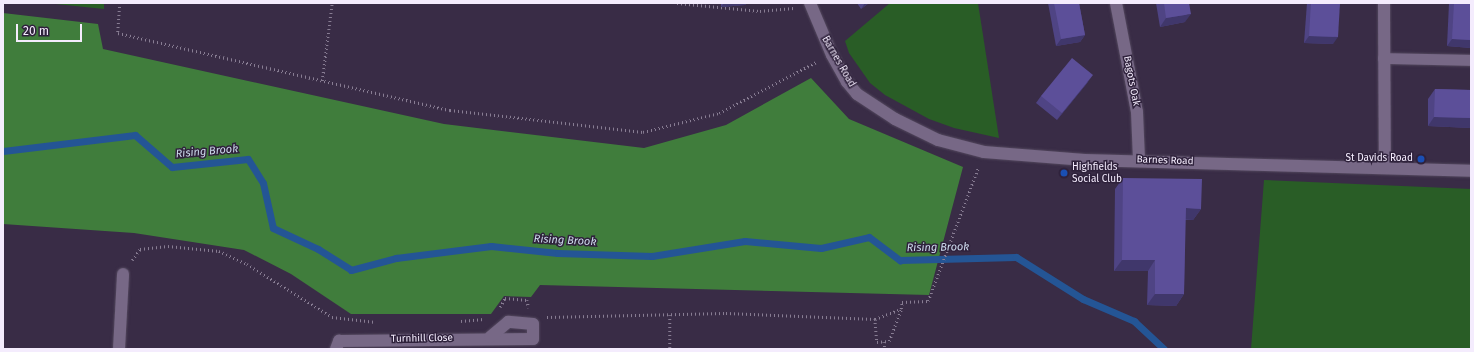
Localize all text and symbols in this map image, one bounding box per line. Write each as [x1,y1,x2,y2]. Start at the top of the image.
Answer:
scale bar [18,16,84,42]
text: 20 m [23,24,49,38]
street label: Barnes Road [819,34,857,90]
street label: Bagots Oak [1120,55,1142,107]
water label: Rising Brook [175,143,239,161]
place label: St Davids Road [1346,153,1413,165]
street label: Barnes Road [1136,154,1194,168]
marker: St Davids Road [1416,154,1426,164]
place label: Highfields Social Club [1072,161,1122,184]
marker: Highfields Social Club [1059,168,1069,178]
water label: Rising Brook [533,233,597,249]
water label: Rising Brook [907,241,969,255]
street label: Turnhill Close [391,332,453,346]

